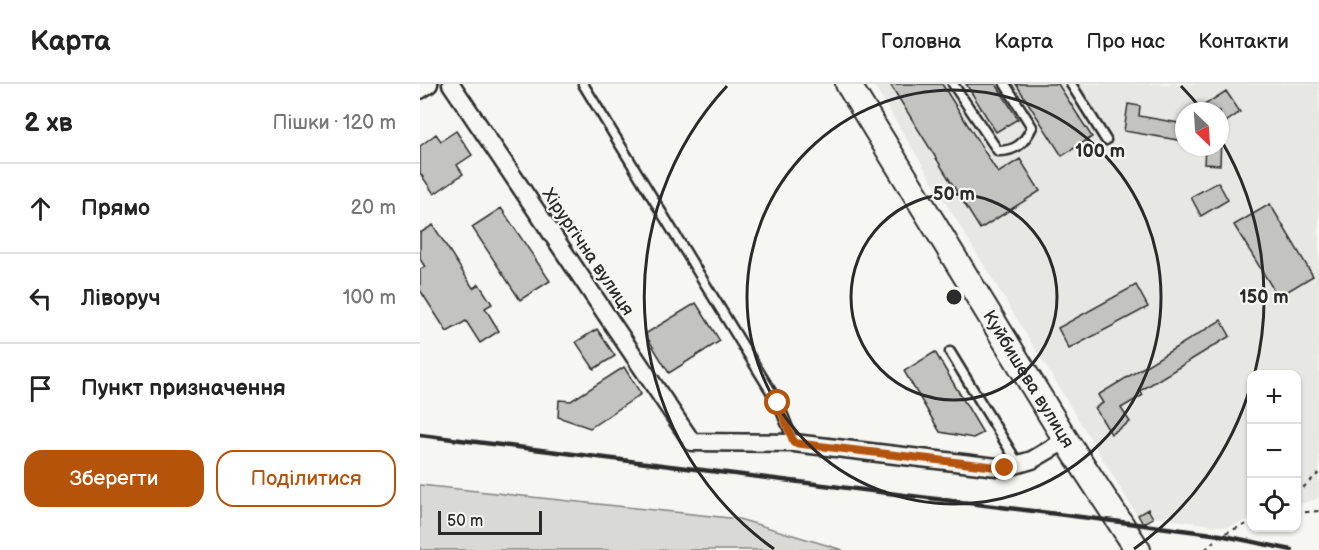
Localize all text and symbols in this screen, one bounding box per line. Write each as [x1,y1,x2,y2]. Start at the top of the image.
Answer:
text: Карта [30,25,110,58]
text: Головна [881,29,961,54]
text: Карта [994,29,1053,54]
text: Про нас [1086,29,1165,54]
text: Контакти [1198,29,1289,54]
north arrow [1175,102,1229,156]
text: 2 хв [24,108,73,139]
text: Пішки · 120 m [273,111,396,135]
text: 100 m [1075,141,1125,162]
street label: Хірургічна вулиця [538,184,638,320]
text: 50 m [933,184,975,205]
icon: ahead [24,192,57,225]
text: Прямо [81,195,150,222]
text: 20 m [351,196,396,220]
icon: left [24,282,57,315]
text: Ліворуч [81,285,161,312]
text: 100 m [343,286,396,310]
centre of rings [944,287,964,307]
text: 150 m [1239,287,1289,308]
street label: Куйбишева вулиця [979,306,1079,452]
map controls [1247,370,1301,532]
button: + [1247,370,1301,424]
icon: arrive [24,372,57,405]
text: Пункт призначення [81,375,286,402]
route start [764,389,790,415]
button: − [1247,424,1301,478]
button: Зберегти [24,450,204,507]
button: Поділитися [216,450,396,507]
route end [991,454,1017,480]
button: locate [1247,478,1301,532]
scale bar [438,508,542,536]
text: 50 m [447,512,483,531]

